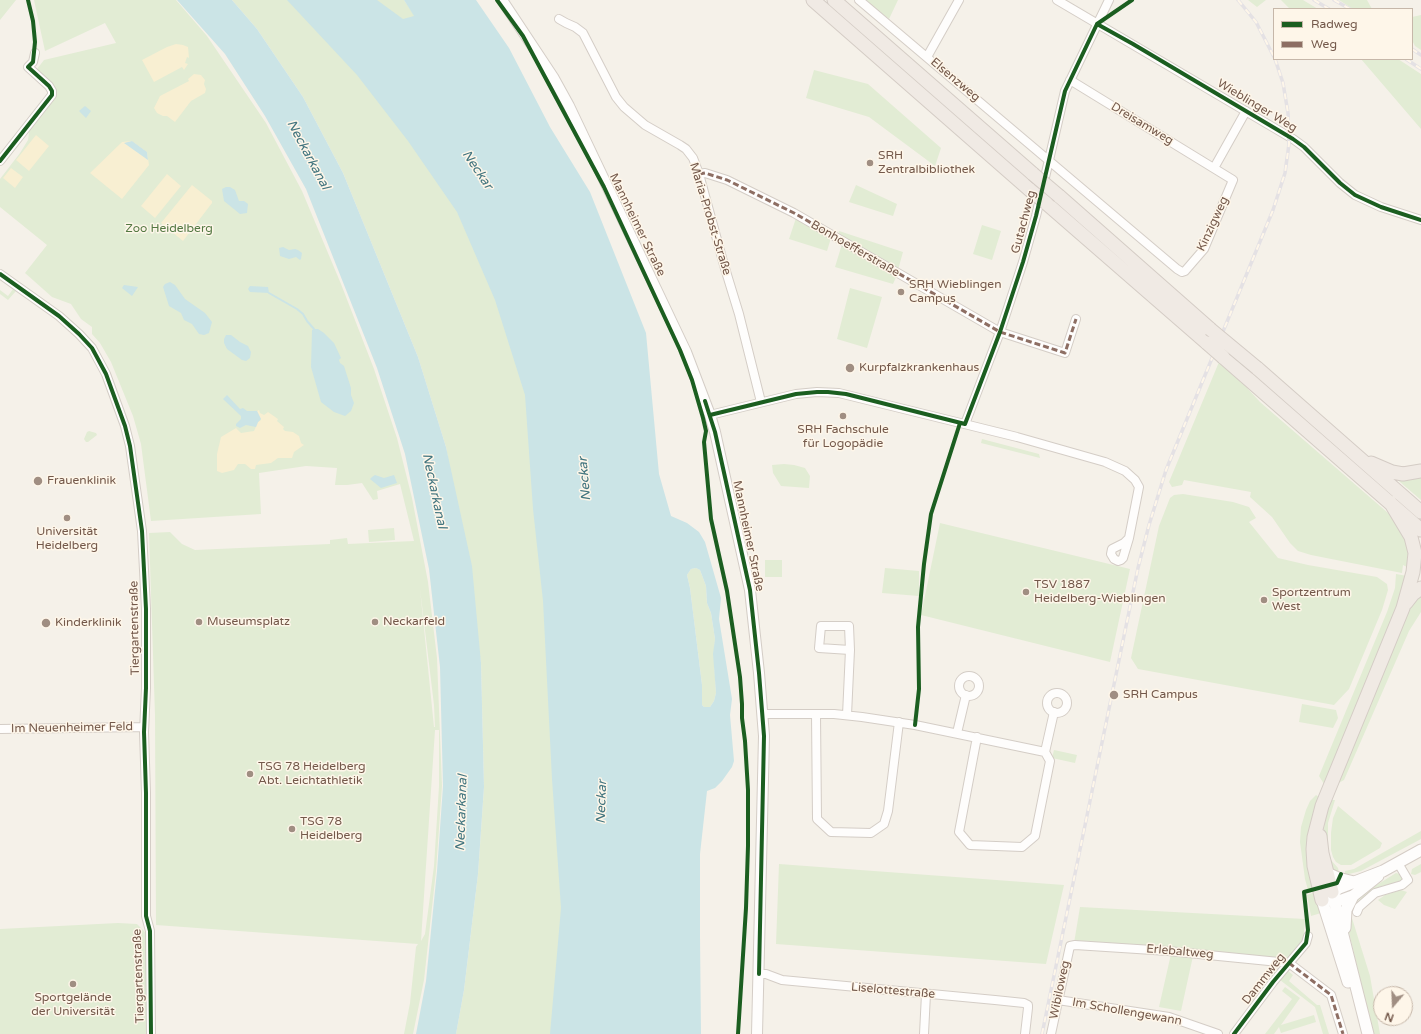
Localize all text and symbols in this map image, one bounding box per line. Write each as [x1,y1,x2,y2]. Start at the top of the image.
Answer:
legend [1273,8,1413,60]
text: Radweg [1311,17,1358,31]
text: Weg [1311,37,1337,51]
street label: Elsenzweg [927,55,983,105]
street label: Wieblinger Weg [1214,76,1300,136]
street label: Dreisamweg [1108,100,1176,148]
water label: Neckarkanal [283,118,333,192]
water label: Neckar [458,147,496,193]
place label: SRH Zentralbibliothek [878,149,975,177]
marker: SRH Zentralbibliothek [865,158,875,168]
street label: Maria-Probst-Straße [686,161,734,277]
street label: Mannheimer Straße [606,171,668,279]
street label: Gutachweg [1009,189,1039,255]
street label: Kinzigweg [1194,194,1232,254]
street label: Bonhoefferstraße [808,218,902,280]
park label: Zoo Heidelberg [125,222,213,236]
place label: SRH Wieblingen Campus [909,278,1001,306]
marker: SRH Wieblingen Campus [896,287,906,297]
place label: Kurpfalzkrankenhaus [859,361,979,375]
marker: Kurpfalzkrankenhaus [844,362,856,374]
marker: SRH Fachschule für Logopädie [838,411,848,421]
place label: SRH Fachschule für Logopädie [797,423,889,451]
water label: Neckarkanal [418,452,450,530]
water label: Neckar [575,457,595,501]
place label: Frauenklinik [47,474,116,488]
marker: Frauenklinik [32,475,44,487]
street label: Mannheimer Straße [729,479,767,593]
marker: Universität Heidelberg [62,513,72,523]
place label: Universität Heidelberg [36,525,98,553]
place label: TSV 1887 Heidelberg-Wieblingen [1034,578,1166,606]
street label: Tiergartenstraße [127,581,143,675]
place label: Sportzentrum West [1272,586,1351,614]
marker: TSV 1887 Heidelberg-Wieblingen [1021,587,1031,597]
marker: Sportzentrum West [1259,595,1269,605]
place label: Museumsplatz [207,615,290,629]
place label: Neckarfeld [383,615,445,629]
place label: Kinderklinik [55,616,122,630]
marker: Kinderklinik [40,617,52,629]
marker: Museumsplatz [194,617,204,627]
marker: Neckarfeld [370,617,380,627]
place label: SRH Campus [1123,688,1198,702]
marker: SRH Campus [1108,689,1120,701]
street label: Im Neuenheimer Feld [11,720,133,736]
place label: TSG 78 Heidelberg Abt. Leichtathletik [258,760,365,788]
marker: TSG 78 Heidelberg Abt. Leichtathletik [245,769,255,779]
water label: Neckarkanal [453,774,471,852]
water label: Neckar [593,780,611,824]
place label: TSG 78 Heidelberg [300,815,362,843]
marker: TSG 78 Heidelberg [287,824,297,834]
street label: Tiergartenstraße [130,928,148,1024]
street label: Erlebaltweg [1146,942,1214,962]
street label: Dammweg [1239,950,1289,1008]
street label: Wibiloweg [1047,959,1073,1021]
marker: Sportgelände der Universität [68,979,78,989]
street label: Liselottestraße [850,980,936,1002]
north arrow [1373,986,1413,1026]
place label: Sportgelände der Universität [31,991,115,1019]
street label: Im Schollengewann [1071,995,1183,1029]
text: N [1383,1009,1396,1024]

